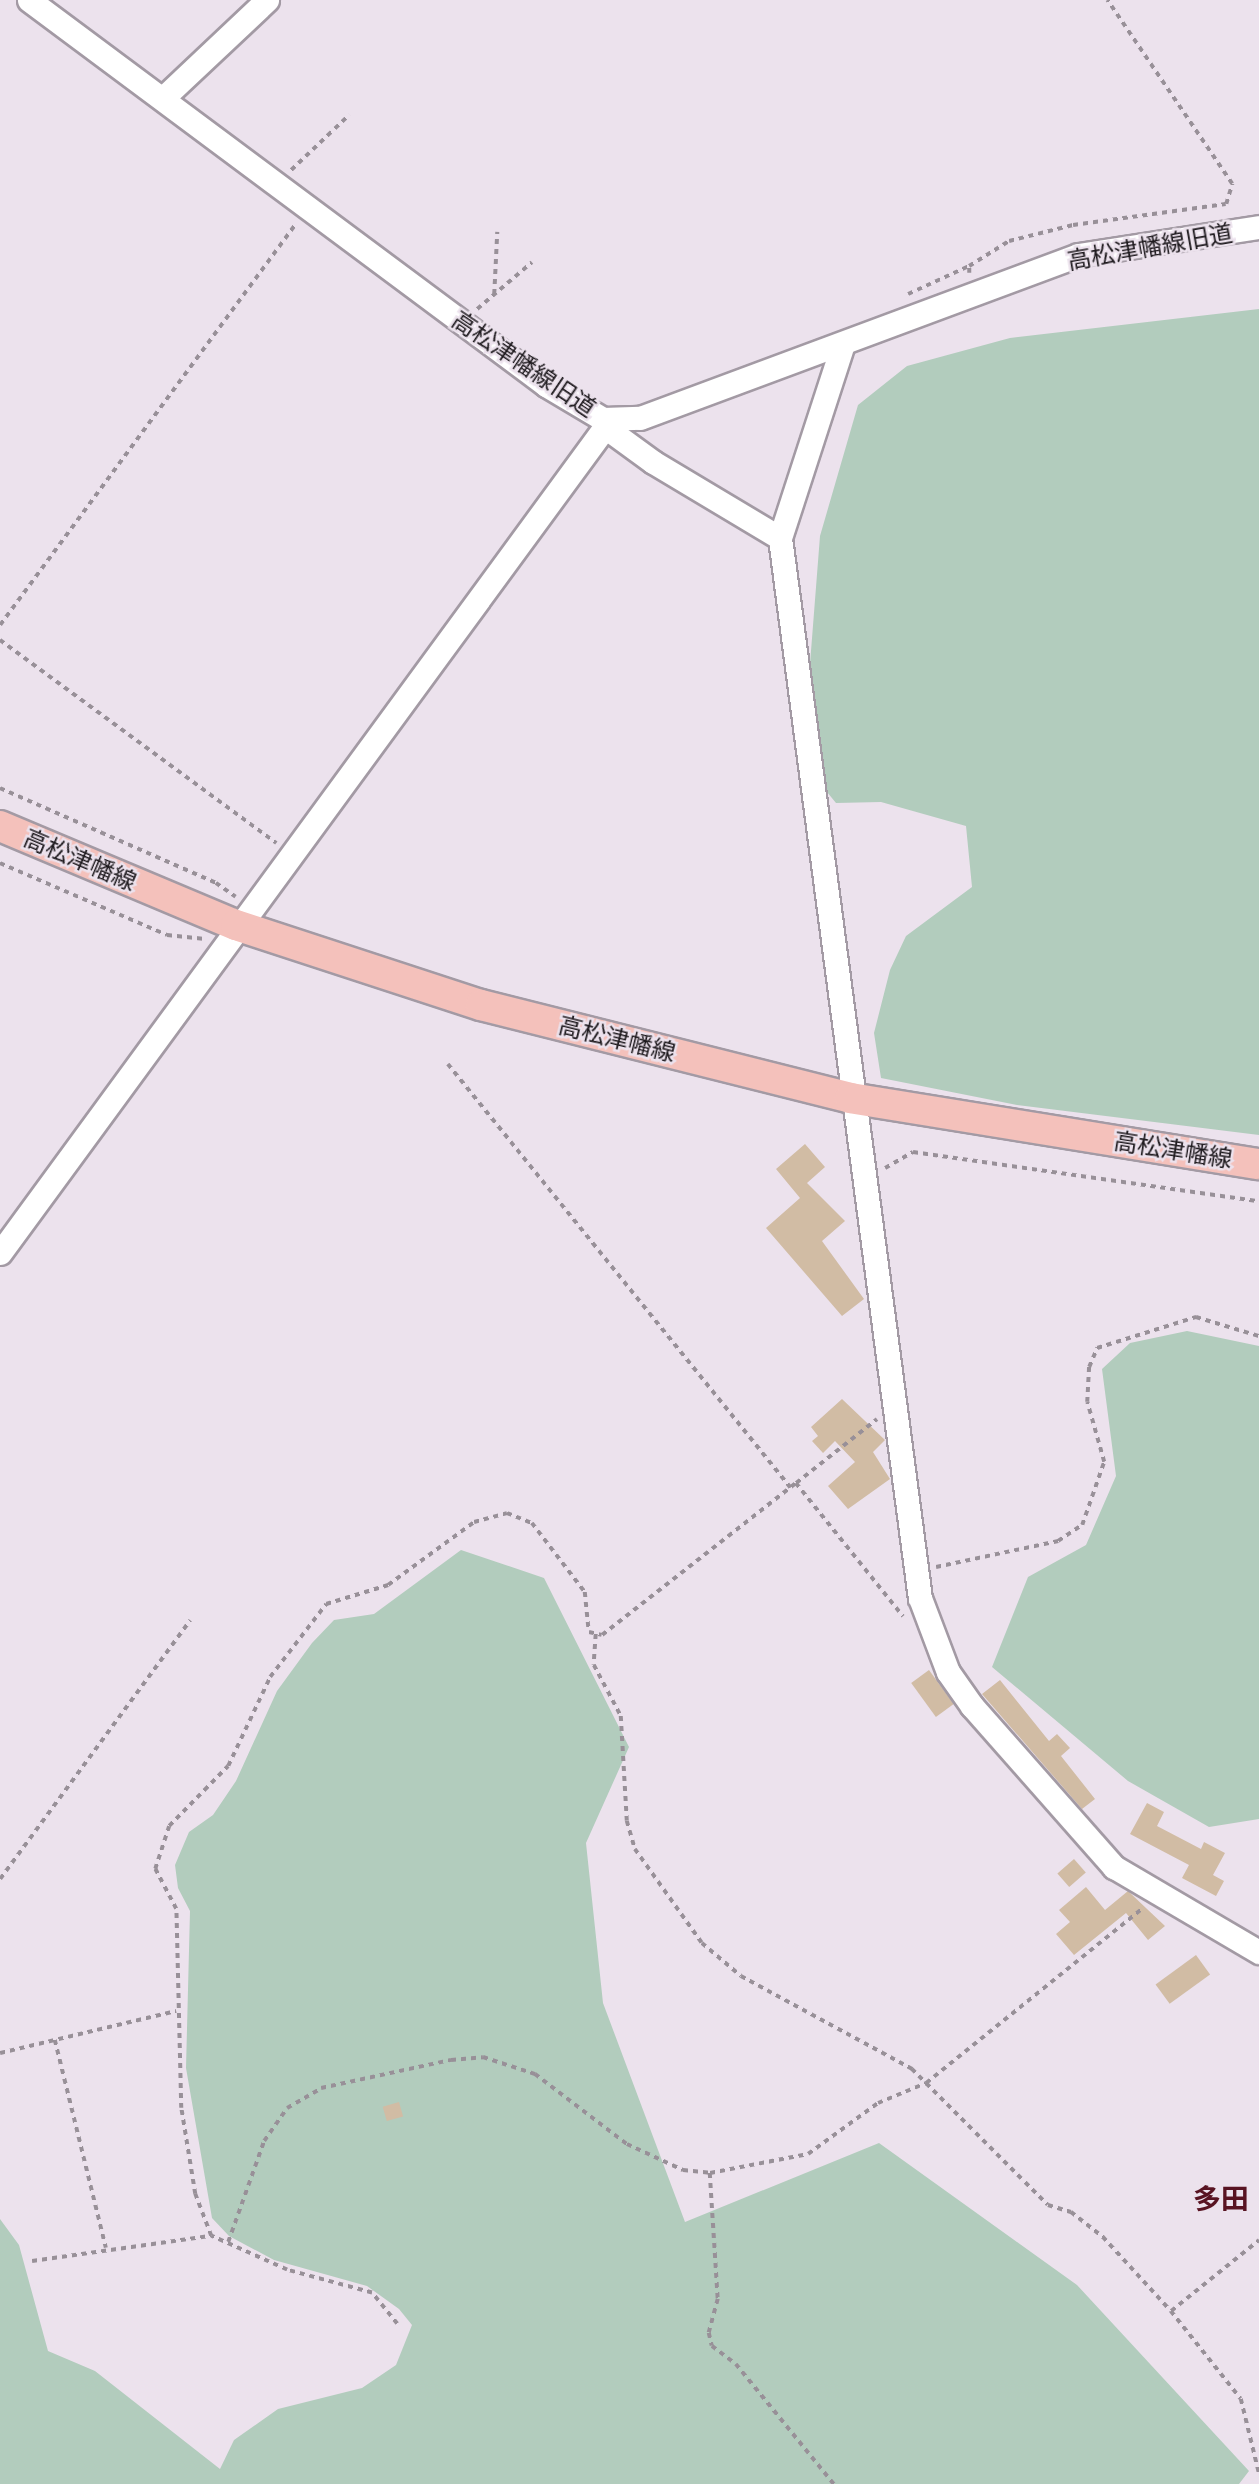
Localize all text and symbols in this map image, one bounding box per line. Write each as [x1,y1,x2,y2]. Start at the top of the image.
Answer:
street label: 高松津幡線旧道 [1065,218,1235,276]
street label: 高松津幡線旧道 [446,305,602,423]
street label: 高松津幡線 [19,823,141,897]
street label: 高松津幡線 [555,1011,679,1067]
street label: 高松津幡線 [1111,1126,1235,1174]
district label: 多田 [1193,2182,1249,2216]

